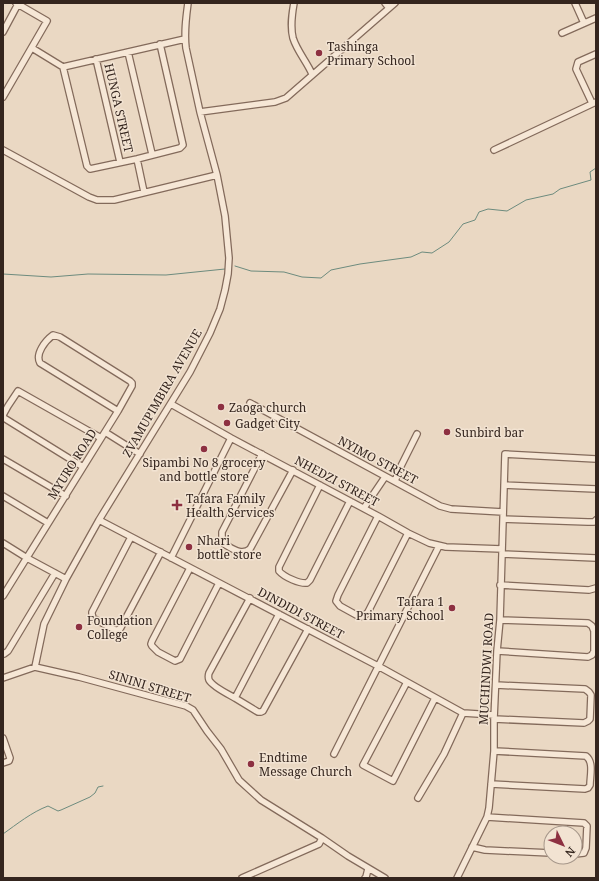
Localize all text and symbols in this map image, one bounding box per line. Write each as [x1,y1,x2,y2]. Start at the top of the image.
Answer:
place label: Tashinga Primary School [327,38,415,69]
marker: Tashinga Primary School [314,48,324,58]
street label: HUNGA STREET [100,62,138,155]
street label: ZVAMUPIMBIRA AVENUE [118,326,206,460]
place label: Zaoga church [229,399,307,416]
marker: Zaoga church [216,402,226,412]
place label: Gadget City [235,415,300,432]
marker: Gadget City [222,418,232,428]
place label: Sunbird bar [455,424,524,441]
street label: MYURO ROAD [43,425,101,503]
marker: Sunbird bar [442,427,452,437]
street label: NYIMO STREET [335,432,421,489]
marker: Sipambi No 8 grocery and bottle store [199,444,209,454]
street label: NHEDZI STREET [292,452,383,511]
place label: Sipambi No 8 grocery and bottle store [143,454,266,485]
place label: Tafara Family Health Services [186,490,275,521]
marker: Tafara Family Health Services [171,499,183,511]
place label: Nhari bottle store [197,532,262,563]
marker: Nhari bottle store [184,542,194,552]
street label: DINDIDI STREET [255,583,348,643]
place label: Tafara 1 Primary School [356,593,444,624]
marker: Tafara 1 Primary School [447,603,457,613]
place label: Foundation College [87,612,153,643]
street label: MUCHINDWI ROAD [475,612,497,726]
marker: Foundation College [74,622,84,632]
street label: SININI STREET [107,665,194,707]
place label: Endtime Message Church [259,749,352,780]
marker: Endtime Message Church [246,759,256,769]
north arrow [543,825,583,865]
text: N [562,844,579,861]

